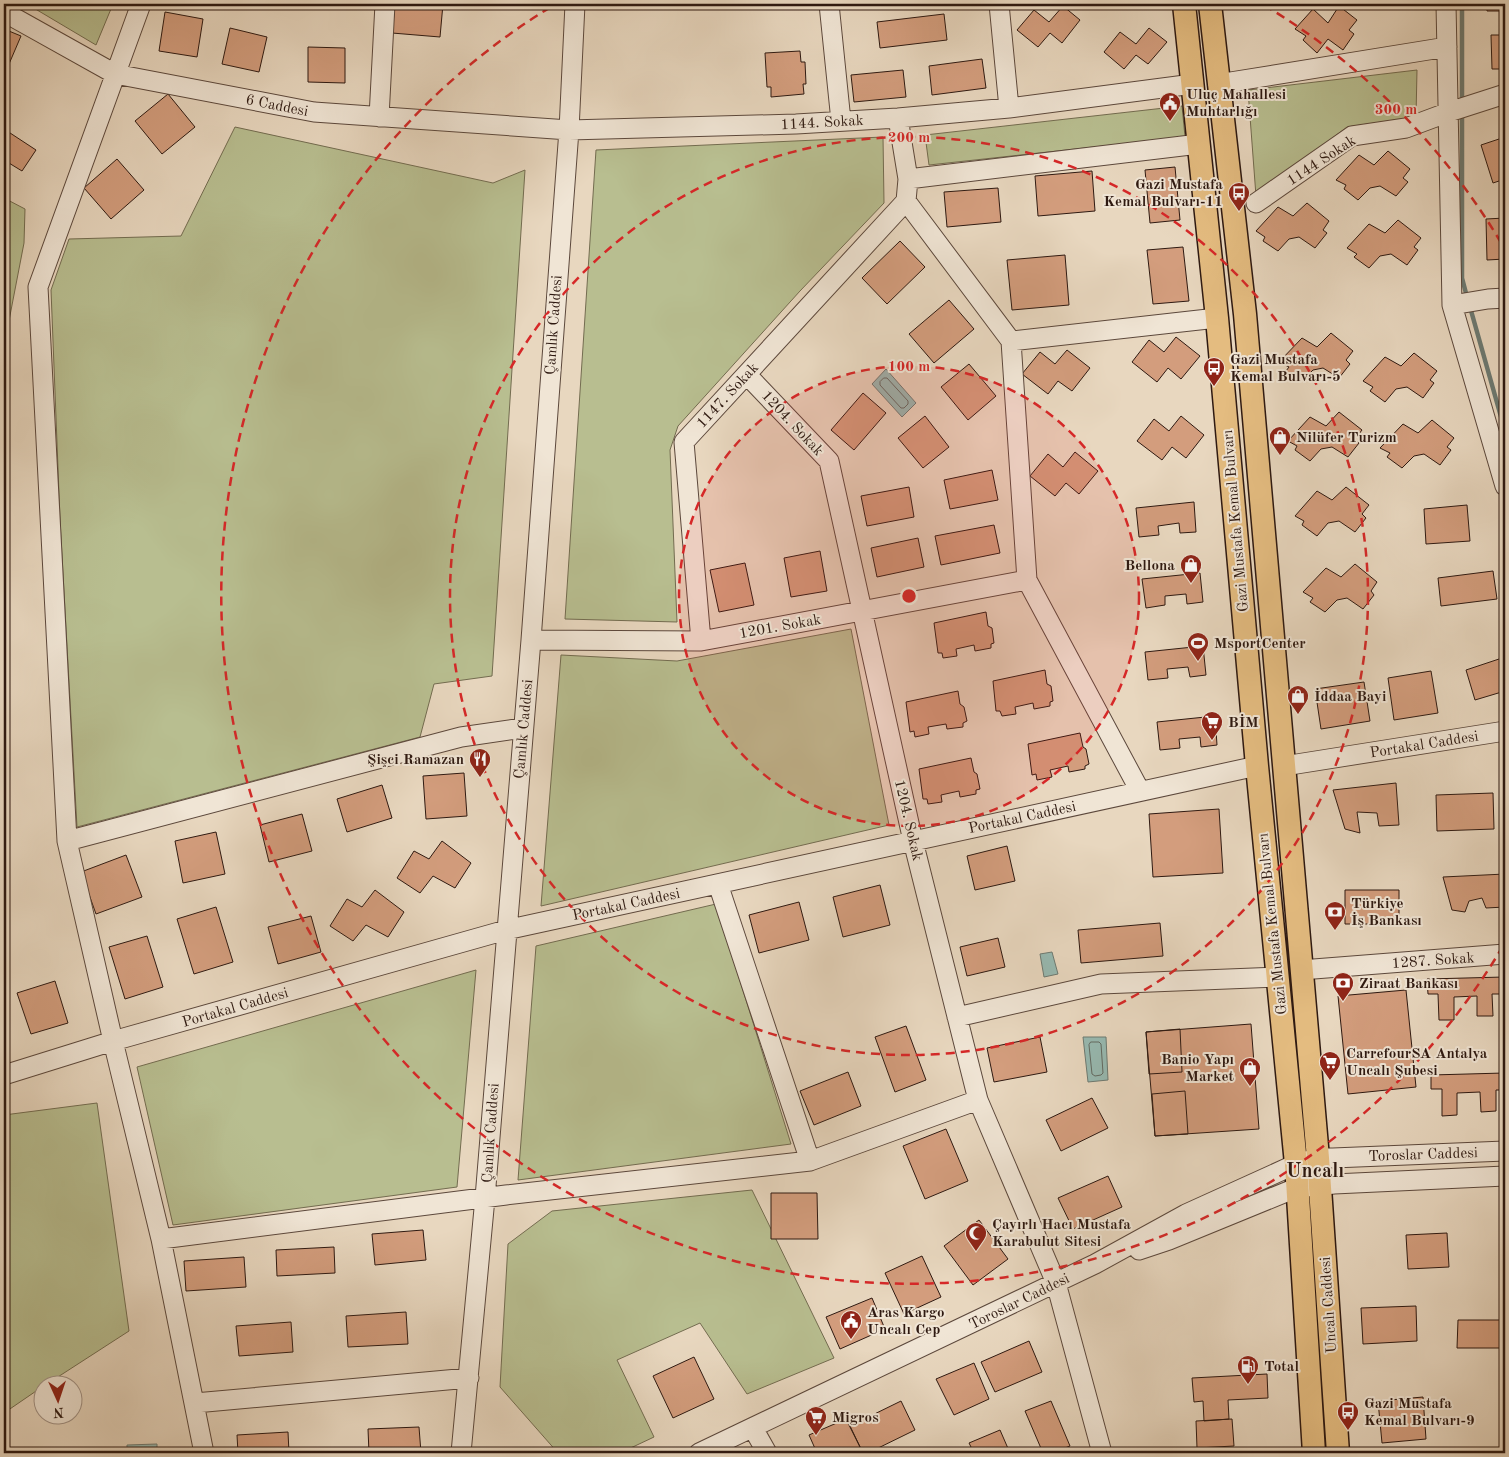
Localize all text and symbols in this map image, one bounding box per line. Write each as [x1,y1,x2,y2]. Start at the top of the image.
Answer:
place label: Uluç Mahallesi Muhtarlığı [1186,88,1286,120]
public building icon: Uluç Mahallesi Muhtarlığı [1158,91,1182,122]
street label: 6 Caddesi [244,93,309,120]
text: 300 m [1375,103,1417,118]
street label: 1144. Sokak [780,114,864,133]
text: 200 m [888,131,930,146]
street label: 1144 Sokak [1285,133,1359,189]
place label: Gazi Mustafa Kemal Bulvarı-11 [1104,178,1223,210]
bus stop icon: Gazi Mustafa Kemal Bulvarı-11 [1227,181,1251,212]
street label: Çamlık Caddesi [544,275,565,376]
place label: Gazi Mustafa Kemal Bulvarı-5 [1230,353,1341,385]
bus stop icon: Gazi Mustafa Kemal Bulvarı-5 [1202,356,1226,387]
street label: 1147. Sokak [694,360,762,431]
text: 100 m [888,360,930,375]
street label: 1204. Sokak [758,389,826,460]
shop icon: Nilüfer Turizm [1268,425,1292,456]
street label: Gazi Mustafa Kemal Bulvarı [1221,429,1252,613]
place label: Nilüfer Turizm [1296,431,1397,446]
shop icon: Bellona [1179,553,1203,584]
place label: Bellona [1125,559,1175,574]
centre of rings [900,587,918,605]
street label: 1201. Sokak [738,613,823,642]
sports icon: MsportCenter [1186,631,1210,662]
place label: MsportCenter [1214,637,1306,652]
street label: Çamlık Caddesi [513,679,536,780]
shop icon: İddaa Bayi [1286,684,1310,715]
place label: İddaa Bayi [1314,688,1386,705]
supermarket icon: BİM [1200,710,1224,741]
place label: BİM [1228,714,1259,731]
street label: Portakal Caddesi [1369,729,1480,761]
restaurant icon: Şişci Ramazan [468,747,492,778]
place label: Şişci Ramazan [367,753,464,768]
street label: 1204. Sokak [891,778,924,863]
street label: Portakal Caddesi [967,800,1078,837]
street label: Gazi Mustafa Kemal Bulvarı [1256,832,1290,1015]
street label: Portakal Caddesi [571,887,682,924]
place label: Türkiye İş Bankası [1351,897,1422,929]
bank icon: Türkiye İş Bankası [1323,900,1347,931]
street label: 1287. Sokak [1391,951,1475,972]
bank icon: Ziraat Bankası [1331,971,1355,1002]
place label: Ziraat Bankası [1359,977,1458,992]
street label: Portakal Caddesi [181,986,290,1031]
place label: CarrefourSA Antalya Uncalı Şubesi [1346,1047,1488,1079]
supermarket icon: CarrefourSA Antalya Uncalı Şubesi [1318,1050,1342,1081]
place label: Banio Yapı Market [1161,1053,1235,1085]
shop icon: Banio Yapı Market [1238,1056,1262,1087]
street label: Çamlık Caddesi [481,1083,502,1184]
street label: Toroslar Caddesi [1368,1146,1478,1165]
district label: Uncalı [1286,1162,1344,1182]
place label: Çayırlı Hacı Mustafa Karabulut Sitesi [992,1218,1131,1250]
mosque icon: Çayırlı Hacı Mustafa Karabulut Sitesi [964,1221,988,1252]
street label: Uncalı Caddesi [1319,1256,1340,1354]
street label: Toroslar Caddesi [967,1272,1072,1333]
place label: Aras Kargo Uncalı Cep [867,1306,945,1338]
public building icon: Aras Kargo Uncalı Cep [839,1309,863,1340]
fuel station icon: Total [1236,1354,1260,1385]
place label: Total [1264,1360,1299,1375]
north arrow [32,1374,82,1424]
place label: Gazi Mustafa Kemal Bulvarı-9 [1364,1397,1475,1429]
bus stop icon: Gazi Mustafa Kemal Bulvarı-9 [1336,1400,1360,1431]
text: N [53,1405,64,1419]
supermarket icon: Migros [804,1405,828,1436]
place label: Migros [832,1411,879,1426]

